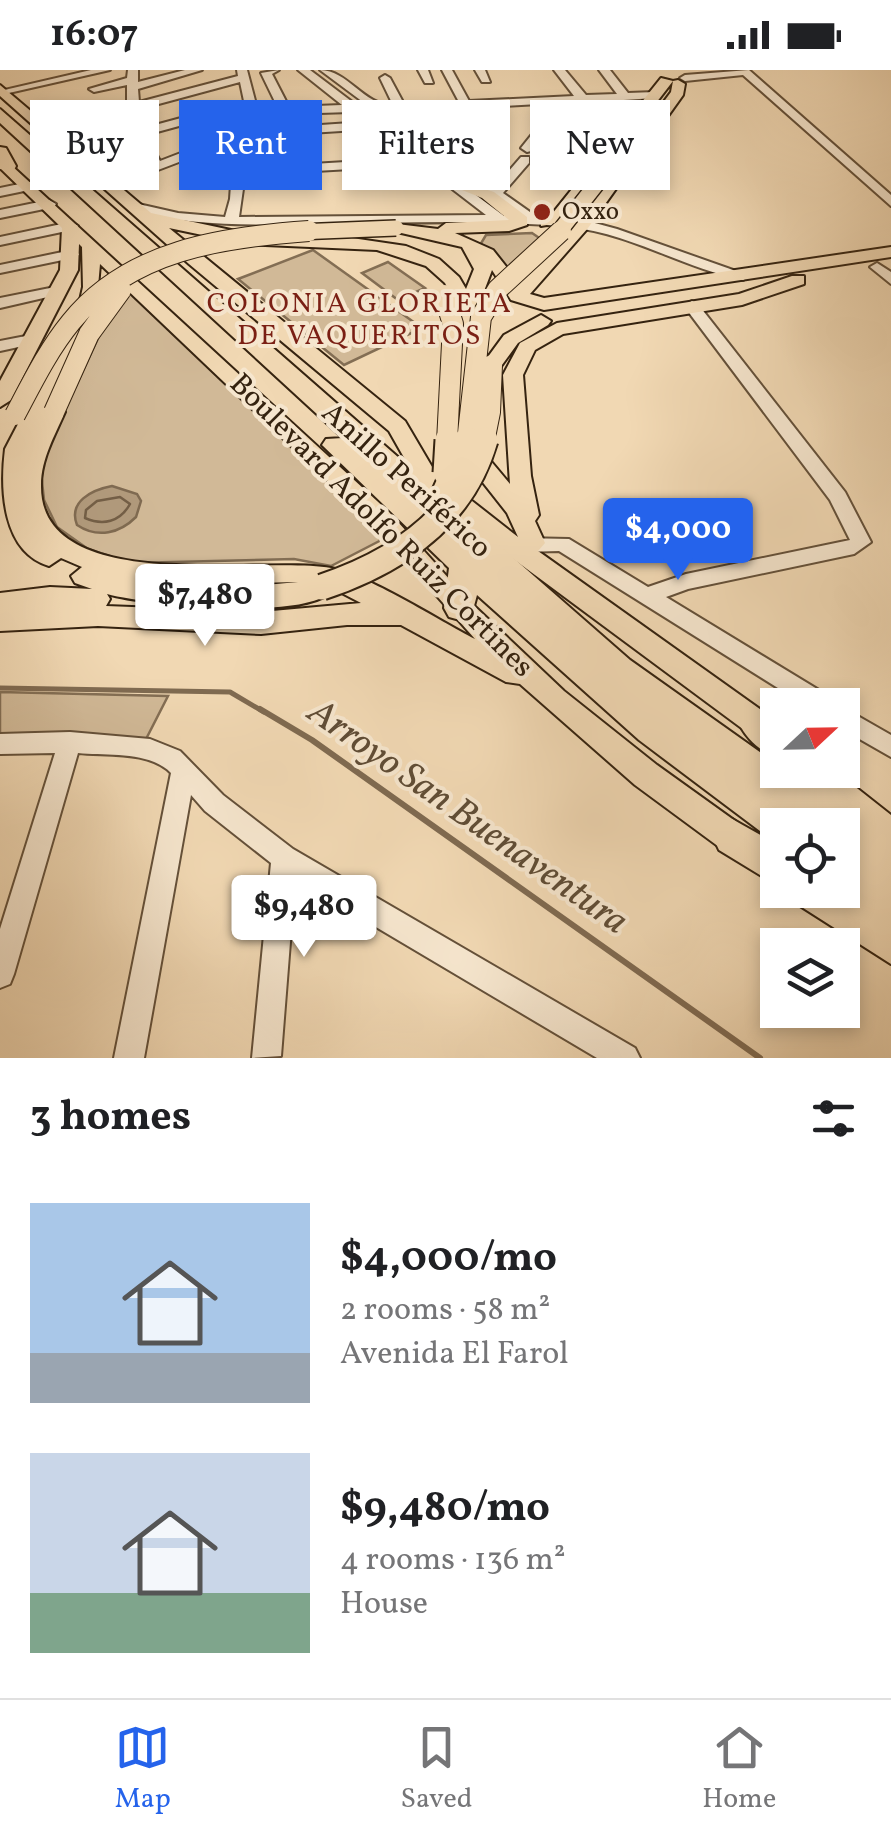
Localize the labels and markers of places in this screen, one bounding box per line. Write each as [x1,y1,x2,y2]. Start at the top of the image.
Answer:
place label: Oxxo [562,195,619,230]
marker: Oxxo [531,201,553,223]
pin: $4,000 [597,498,759,583]
pin: $7,480 [124,564,286,649]
pin: $9,480 [223,875,385,960]

